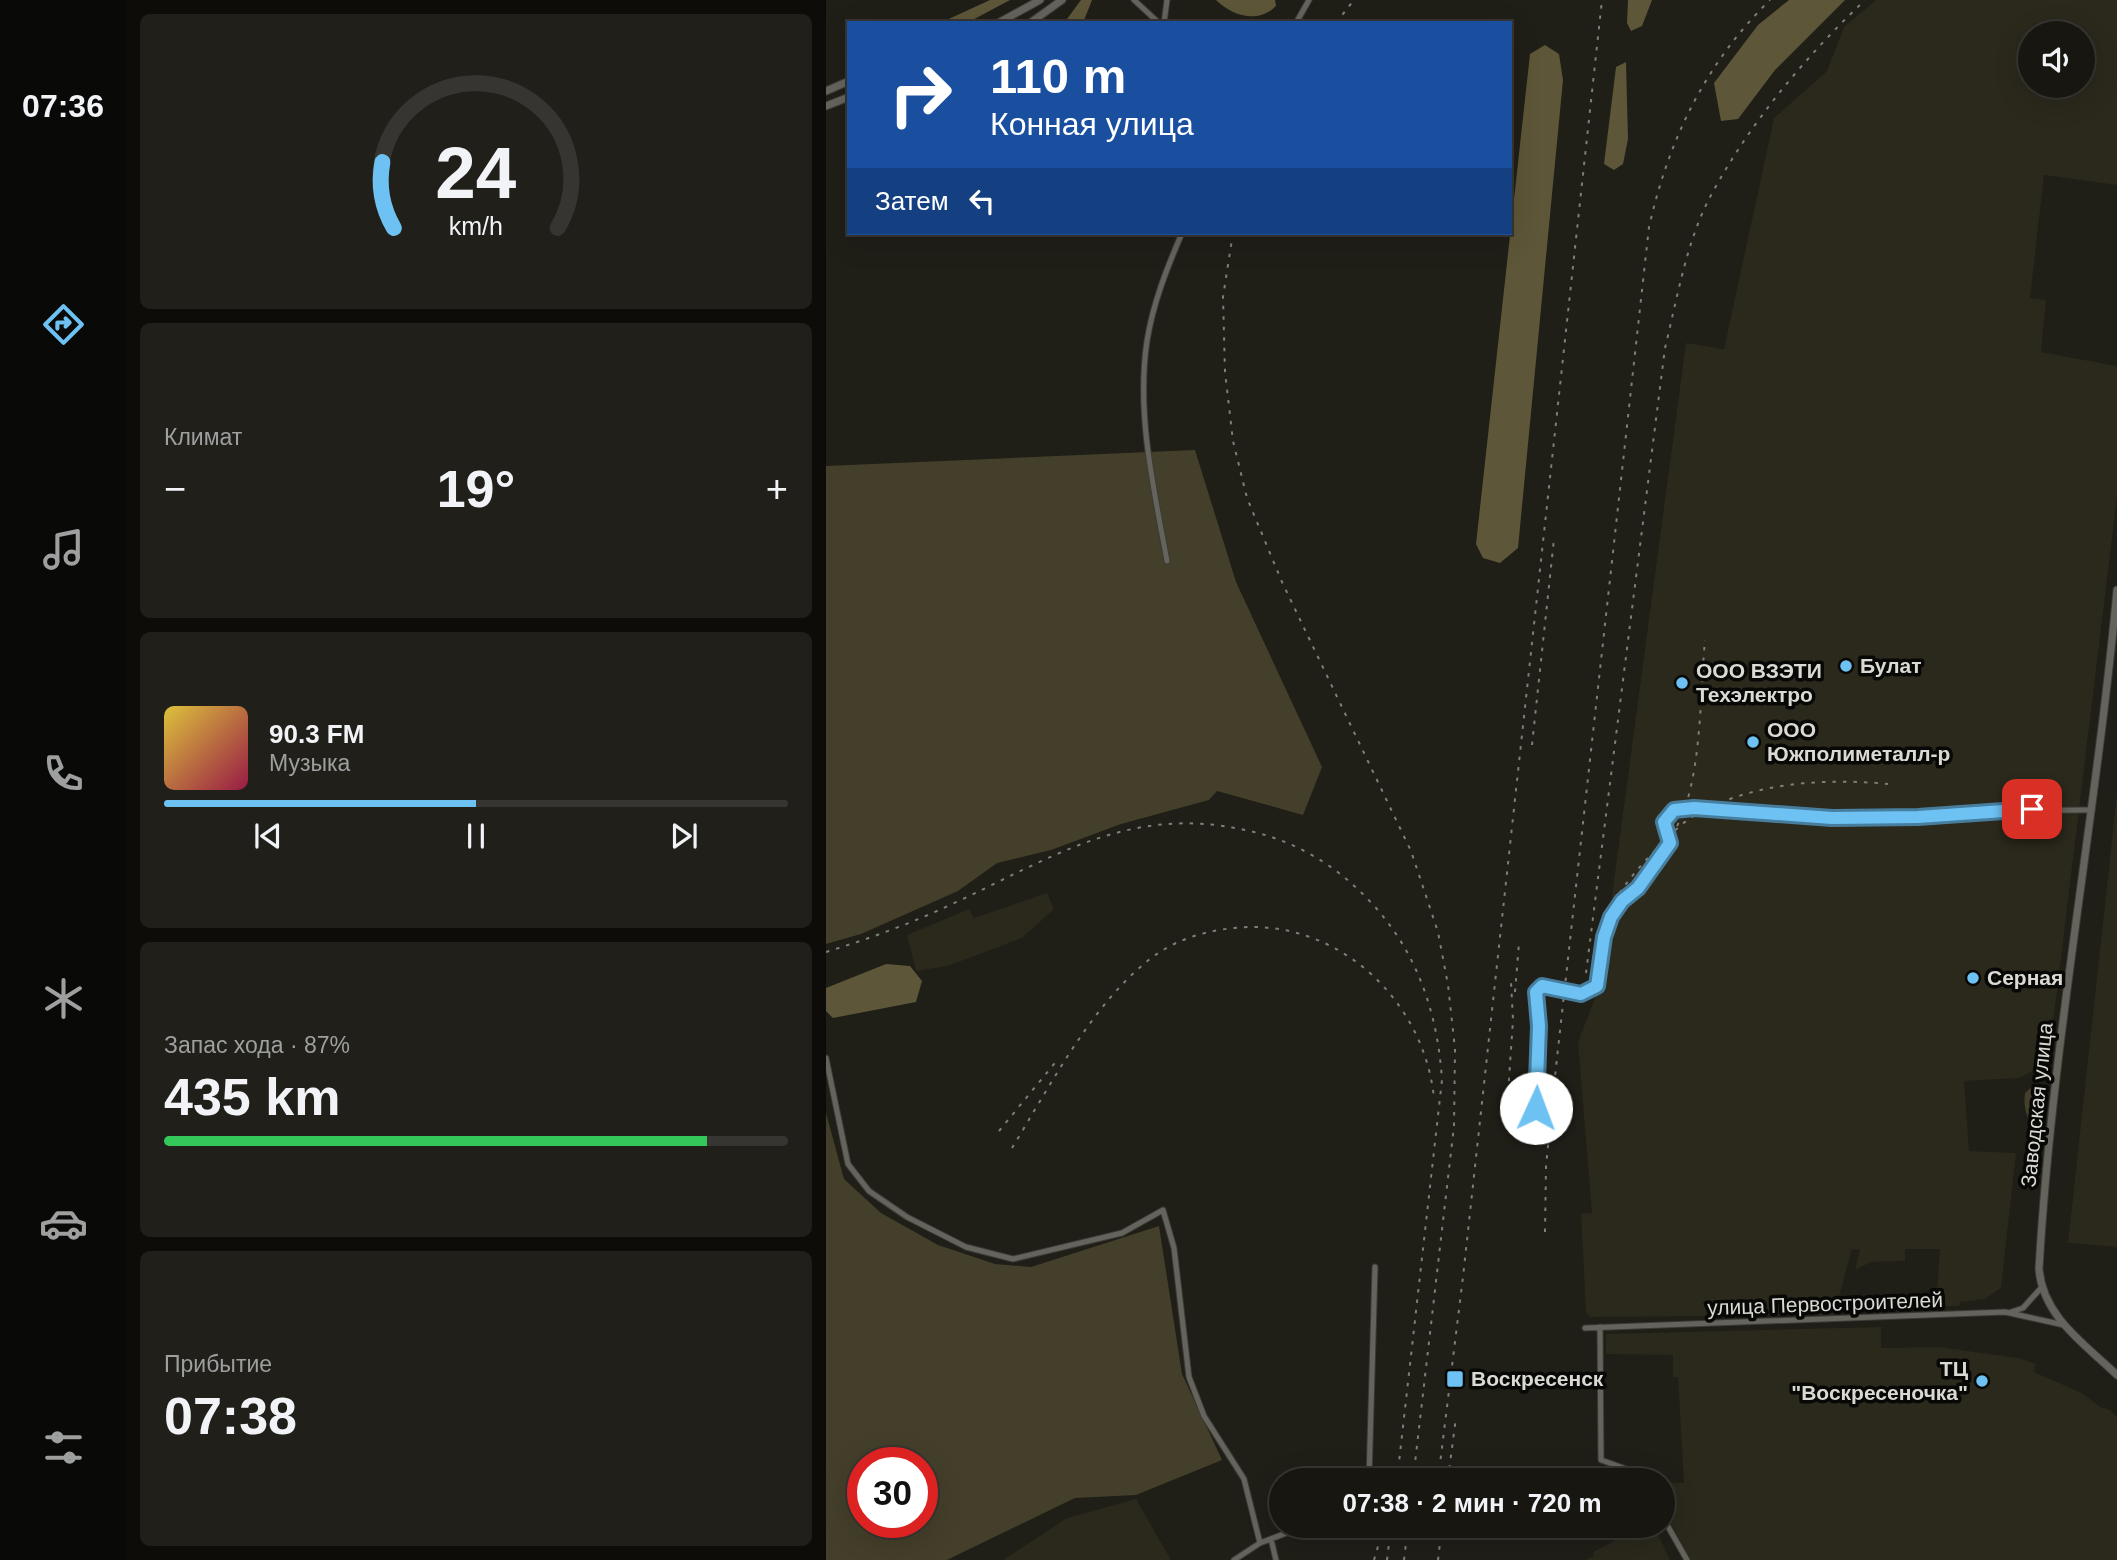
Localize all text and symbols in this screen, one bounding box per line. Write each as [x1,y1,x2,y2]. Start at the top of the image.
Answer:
map controls [2018,21,2095,98]
button: sound [2018,21,2095,98]
icon: right [875,49,966,140]
text: 110 m [990,49,1126,103]
text: 07:36 [22,88,104,124]
text: Конная улица [990,106,1194,142]
text: 24 [436,132,517,213]
icon: left [963,182,1001,220]
text: Затем [875,186,949,216]
text: km/h [449,211,503,239]
icon: directions [39,300,88,349]
text: Климат [164,424,242,450]
text: 19° [437,460,515,518]
text: − [164,468,186,510]
text: + [766,468,788,510]
icon: music [39,525,88,574]
place label: Булат [1860,654,1922,677]
marker: Булат [1838,658,1854,674]
place label: ООО ВЗЭТИ Техэлектро [1696,659,1822,706]
marker: ООО ВЗЭТИ Техэлектро [1674,675,1690,691]
place label: ООО Южполиметалл-р [1767,718,1950,765]
text: 90.3 FM [269,719,364,749]
marker: ООО Южполиметалл-р [1745,734,1761,750]
icon: phone [39,749,88,798]
text: Музыка [269,750,350,776]
pin [2002,779,2062,839]
icon: arrive [2013,790,2051,828]
icon: previous [249,817,287,855]
icon: pause [457,817,495,855]
icon: next [665,817,703,855]
place label: Серная [1987,966,2063,989]
marker: Серная [1965,970,1981,986]
icon: climate [39,974,88,1023]
street label: Заводская улица [2016,1021,2057,1188]
text: Запас хода · 87% [164,1032,350,1058]
text: 435 km [164,1068,340,1126]
position arrow [1499,1071,1573,1145]
icon: car [39,1199,88,1248]
street label: улица Первостроителей [1707,1288,1943,1319]
text: Прибытие [164,1351,272,1377]
place label: ТЦ "Воскресеночка" [1791,1357,1969,1404]
place label: Воскресенск [1471,1367,1604,1390]
marker: Воскресенск [1445,1369,1465,1389]
marker: ТЦ "Воскресеночка" [1974,1373,1990,1389]
text: 07:38 [164,1387,297,1445]
icon: filters [39,1423,88,1472]
speed limit sign: 30 [847,1447,938,1538]
text: 07:38 · 2 мин · 720 m [1342,1488,1602,1518]

